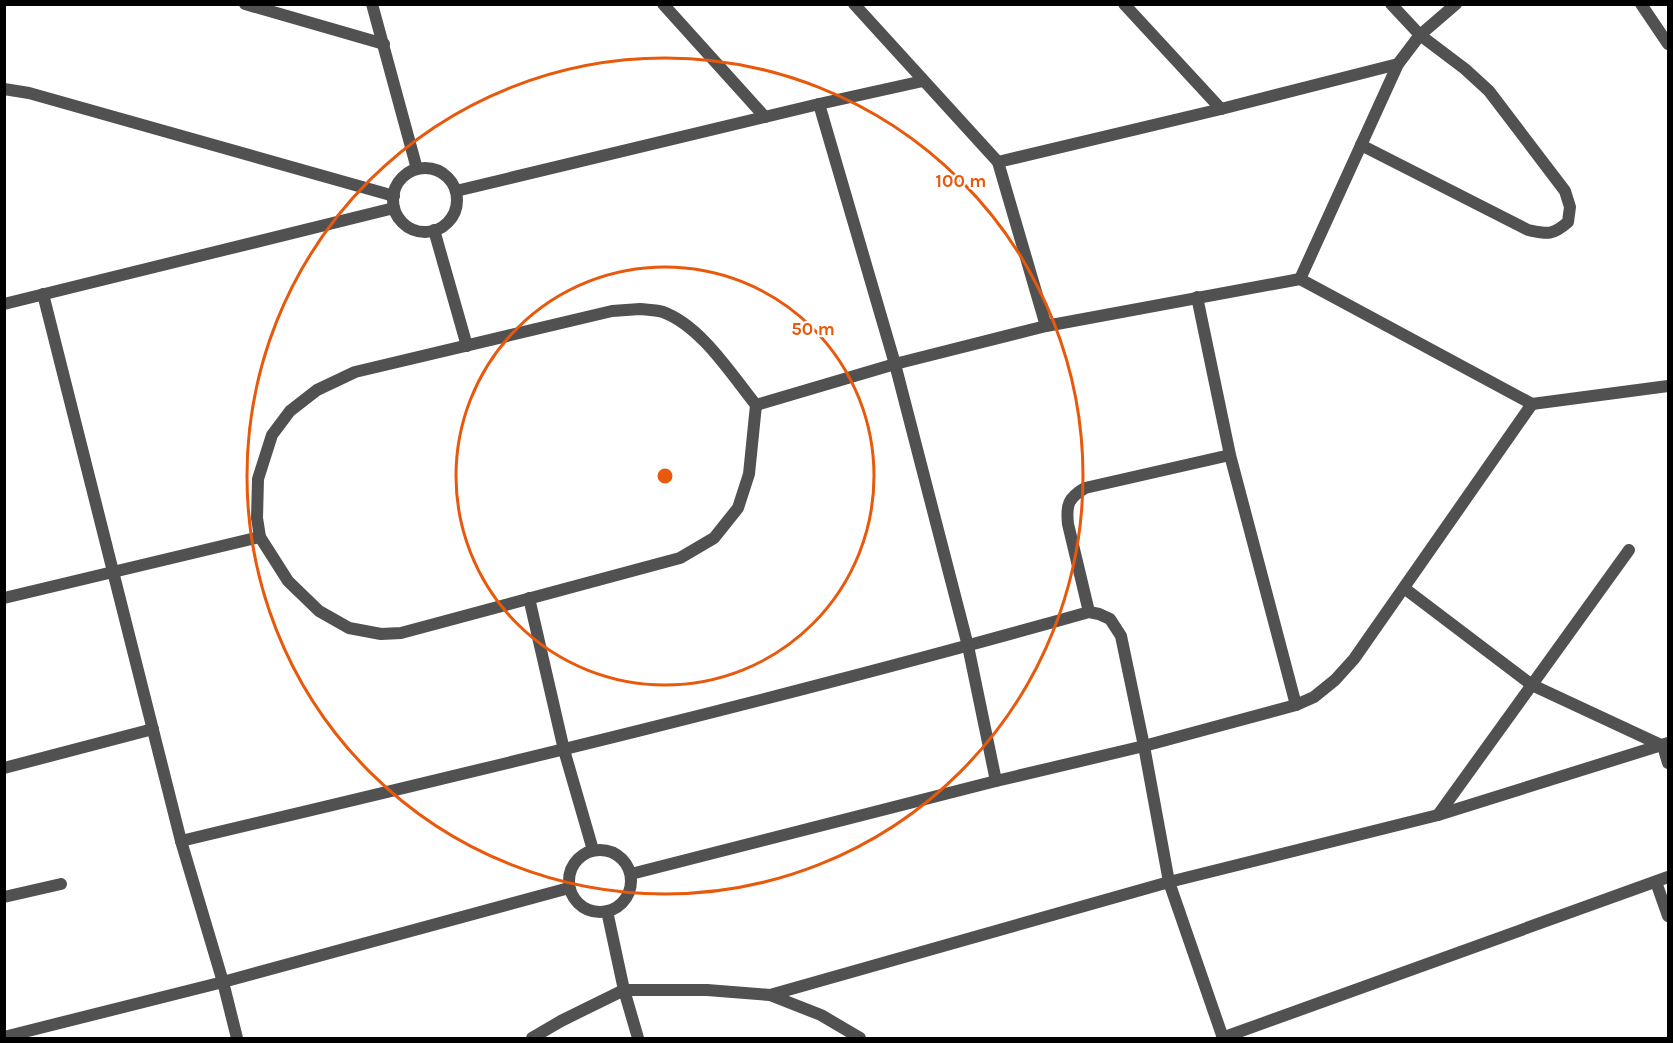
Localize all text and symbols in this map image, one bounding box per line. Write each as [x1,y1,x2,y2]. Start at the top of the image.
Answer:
text: 100 m [936,170,986,192]
text: 50 m [791,318,835,340]
centre of rings [655,466,675,486]

